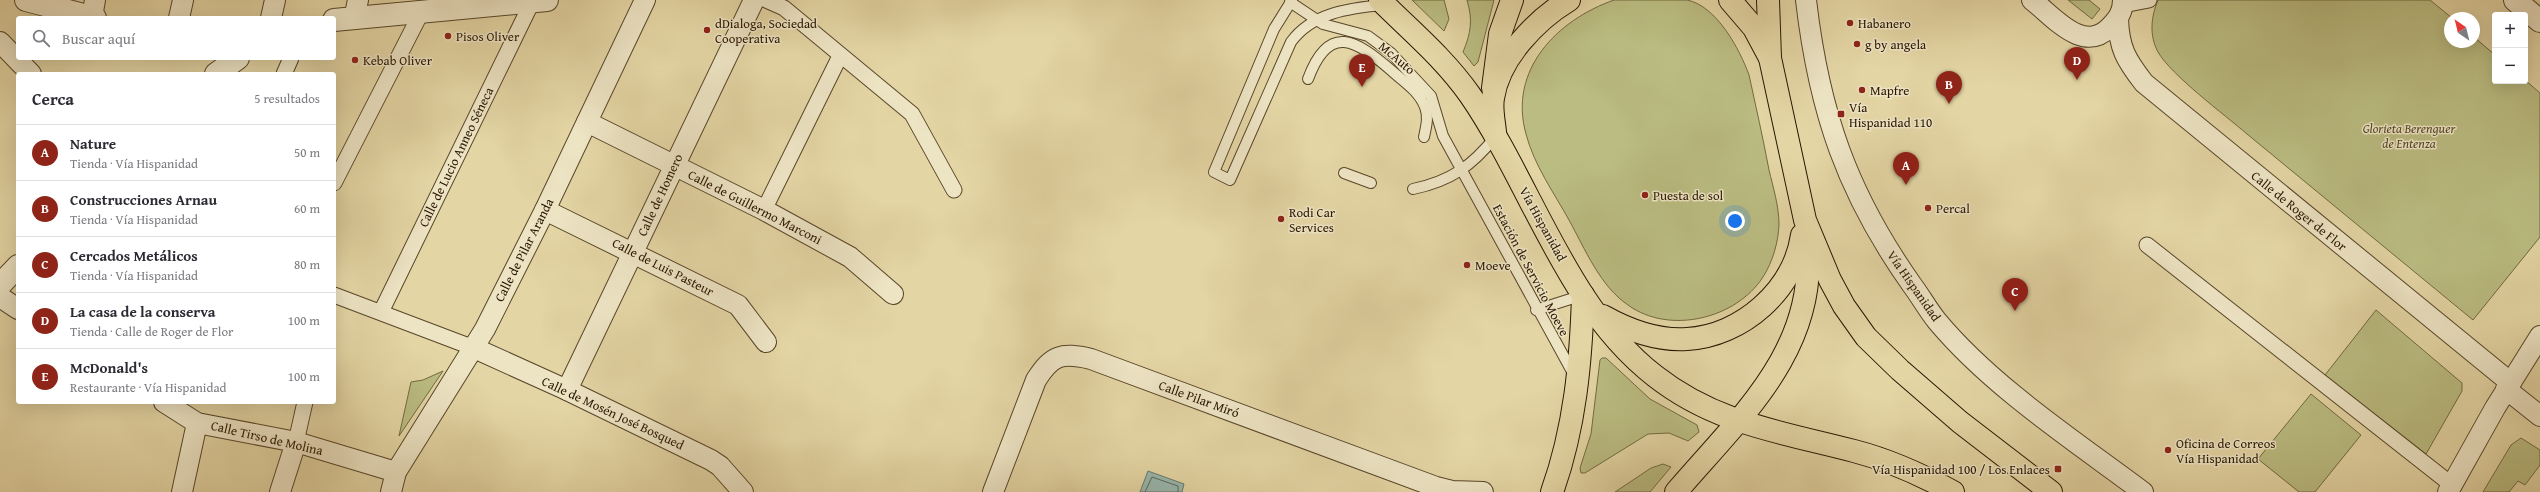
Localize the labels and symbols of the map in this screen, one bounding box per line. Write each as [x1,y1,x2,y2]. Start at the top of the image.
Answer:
north arrow [2444,12,2480,48]
place label: dDialoga, Sociedad Cooperativa [715,14,817,48]
place label: Habanero [1858,14,1911,33]
marker: Habanero [1845,18,1855,28]
marker: dDialoga, Sociedad Cooperativa [702,25,712,35]
place label: Pisos Oliver [456,27,520,46]
marker: Pisos Oliver [443,31,453,41]
place label: g by angela [1865,35,1927,54]
street label: McAuto [1375,37,1420,79]
marker: g by angela [1852,39,1862,49]
pin: D [2064,47,2090,80]
place label: Kebab Oliver [363,51,433,70]
pin: E [1349,54,1375,87]
marker: Kebab Oliver [350,55,360,65]
pin: B [1936,71,1962,104]
place label: Mapfre [1870,81,1909,100]
street label: Calle de Lucio Anneo Séneca [414,83,499,230]
marker: Mapfre [1857,85,1867,95]
place label: Vía Hispanidad 110 [1849,98,1932,132]
marker: Vía Hispanidad 110 [1836,109,1846,119]
park label: Glorieta Berenguer de Entenza [2363,119,2456,153]
street label: Calle de Homero [633,150,688,239]
pin: A [1893,152,1919,185]
street label: Calle de Guillermo Marconi [685,165,826,249]
street label: Calle de Roger de Flor [2247,166,2351,256]
street label: Vía Hispanidad [1515,183,1571,265]
place label: Puesta de sol [1653,186,1724,205]
marker: Puesta de sol [1640,190,1650,200]
street label: Calle de Pilar Aranda [490,194,559,305]
place label: Percal [1936,199,1970,218]
street label: Estación de Servicio Moeve [1488,201,1574,339]
place label: Rodi Car Services [1289,203,1336,237]
marker: Percal [1923,203,1933,213]
your location [1725,211,1745,231]
marker: Rodi Car Services [1276,214,1286,224]
street label: Calle de Luis Pasteur [609,233,718,301]
street label: Vía Hispanidad [1882,247,1946,325]
place label: Moeve [1475,256,1511,275]
marker: Moeve [1462,260,1472,270]
pin: C [2002,278,2028,311]
street label: Calle de Mosén José Bosqued [539,372,687,454]
street label: Calle Pilar Miró [1156,376,1242,422]
street label: Calle Tirso de Molina [209,416,326,460]
place label: Oficina de Correos Vía Hispanidad [2176,434,2275,468]
marker: Oficina de Correos Vía Hispanidad [2163,445,2173,455]
place label: Vía Hispanidad 100 / Los Enlaces [1872,460,2050,479]
marker: Vía Hispanidad 100 / Los Enlaces [2053,464,2063,474]

